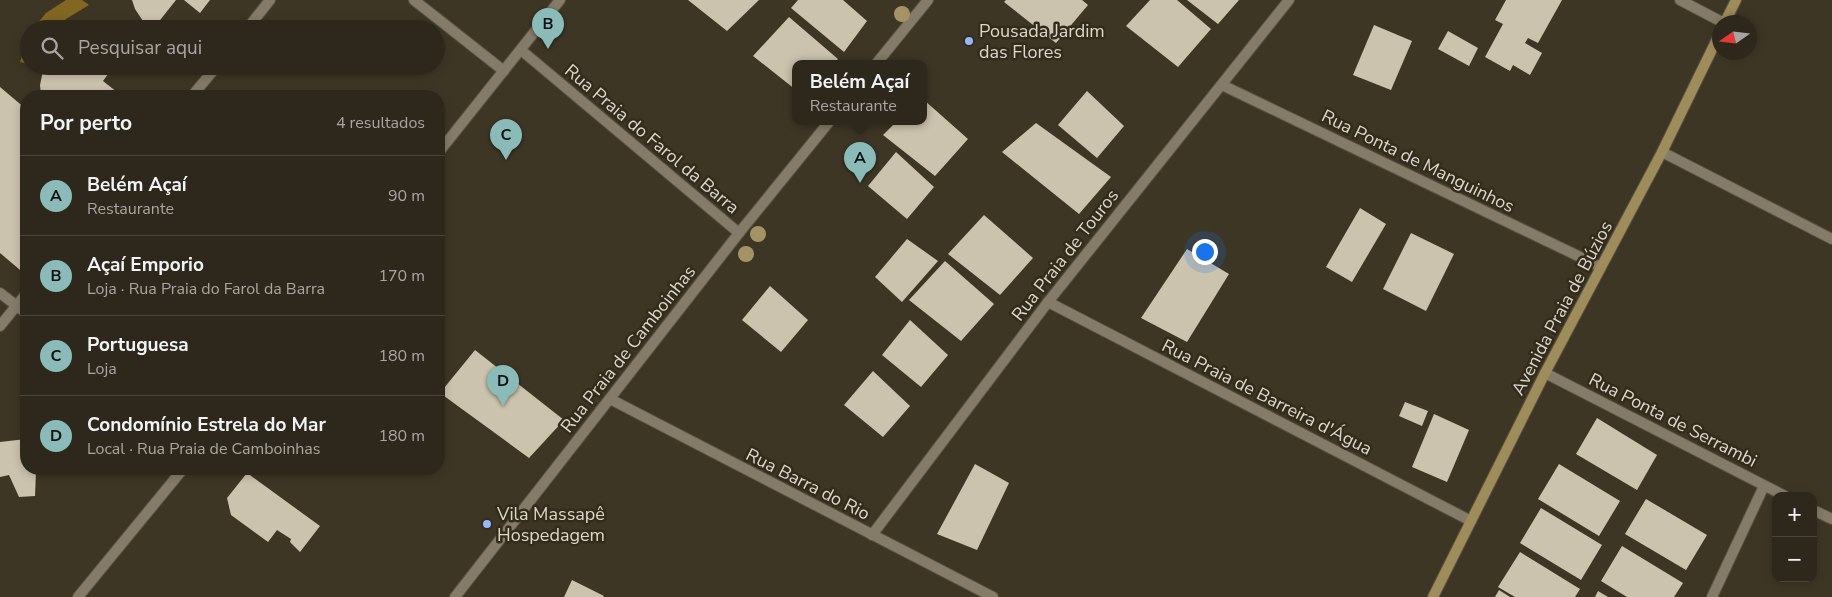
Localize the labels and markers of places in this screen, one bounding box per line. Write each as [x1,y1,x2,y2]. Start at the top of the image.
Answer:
pin: B [532,8,564,49]
place label: Pousada Jardim das Flores [979,19,1105,64]
marker: Pousada Jardim das Flores [963,35,975,47]
pin: C [490,119,522,160]
pin: A [844,142,876,183]
pin: D [487,365,519,406]
place label: Vila Massapê Hospedagem [496,502,605,547]
marker: Vila Massapê Hospedagem [481,518,493,530]

